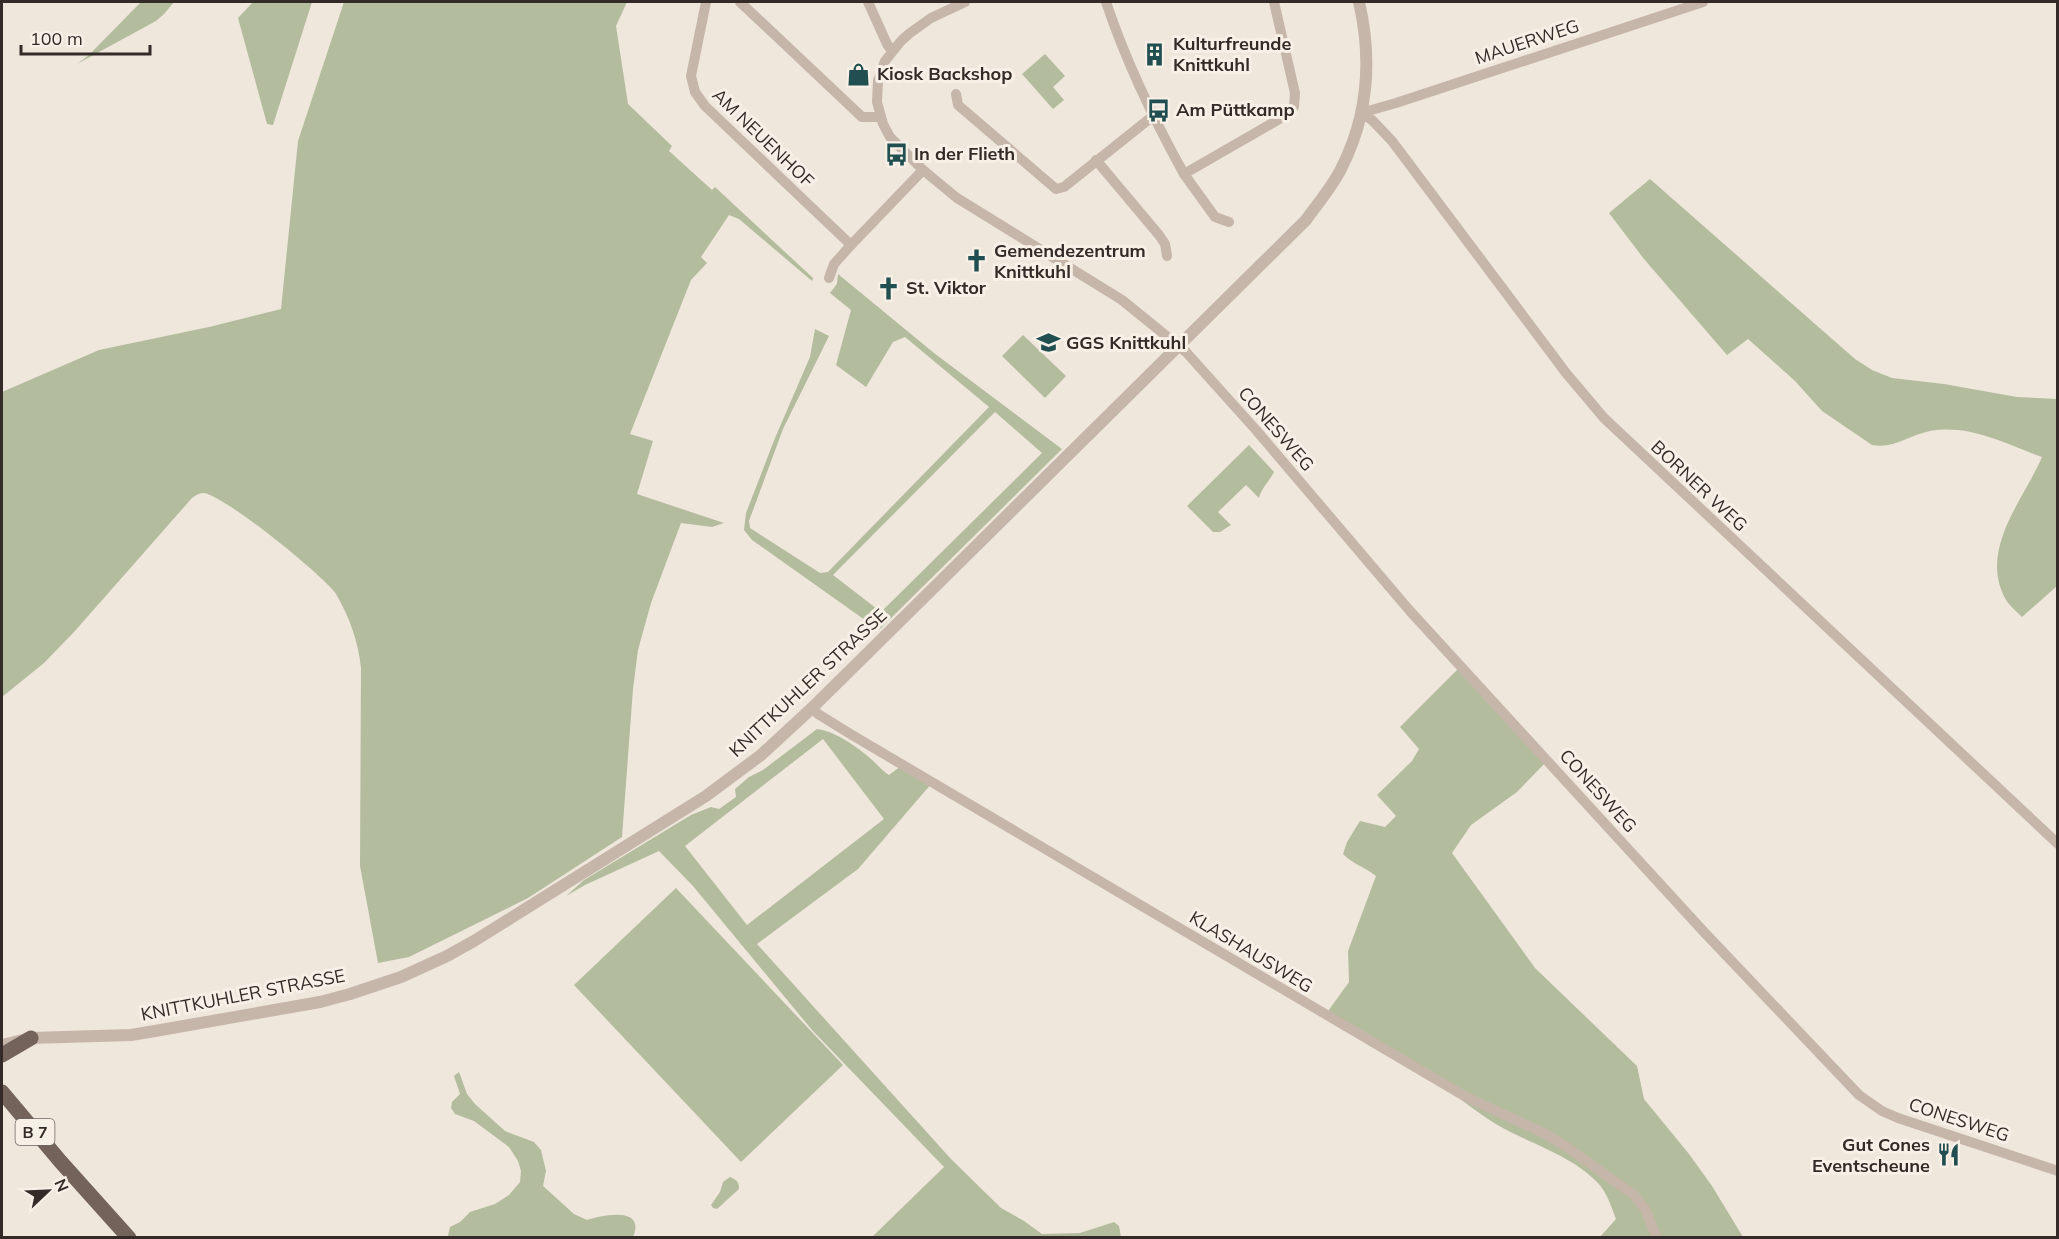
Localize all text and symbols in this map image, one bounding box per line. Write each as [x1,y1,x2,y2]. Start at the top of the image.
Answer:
street label: MAUERWEG [1472,14,1582,69]
scale bar [21,18,150,56]
text: 100 m [30,27,83,50]
place label: Kulturfreunde Knittkuhl [1173,32,1292,76]
building icon: Kulturfreunde Knittkuhl [1142,41,1168,67]
shop icon: Kiosk Backshop [846,61,872,87]
place label: Kiosk Backshop [877,62,1012,85]
street label: AM NEUENHOF [708,83,819,192]
bus stop icon: Am Püttkamp [1145,97,1171,123]
place label: Am Püttkamp [1176,98,1295,121]
bus stop icon: In der Flieth [883,141,909,167]
place label: In der Flieth [914,142,1015,165]
place label: Gemendezentrum Knittkuhl [994,239,1146,283]
church icon: Gemendezentrum Knittkuhl [963,248,989,274]
church icon: St. Viktor [875,275,901,301]
place label: St. Viktor [906,276,987,299]
school or university icon: GGS Knittkuhl [1035,330,1061,356]
place label: GGS Knittkuhl [1066,331,1186,354]
street label: CONESWEG [1233,382,1319,476]
street label: BORNER WEG [1646,435,1752,536]
street label: KNITTKUHLER STRASSE [724,604,891,762]
street label: CONESWEG [1555,744,1642,837]
street label: KLASHAUSWEG [1185,906,1317,997]
street label: KNITTKUHLER STRASSE [139,963,347,1026]
street label: CONESWEG [1906,1092,2012,1147]
road number: B 7 [15,1119,54,1145]
place label: Gut Cones Eventscheune [1812,1133,1930,1177]
restaurant icon: Gut Cones Eventscheune [1935,1142,1961,1168]
north arrow [18,1161,78,1221]
text: N [50,1176,73,1195]

